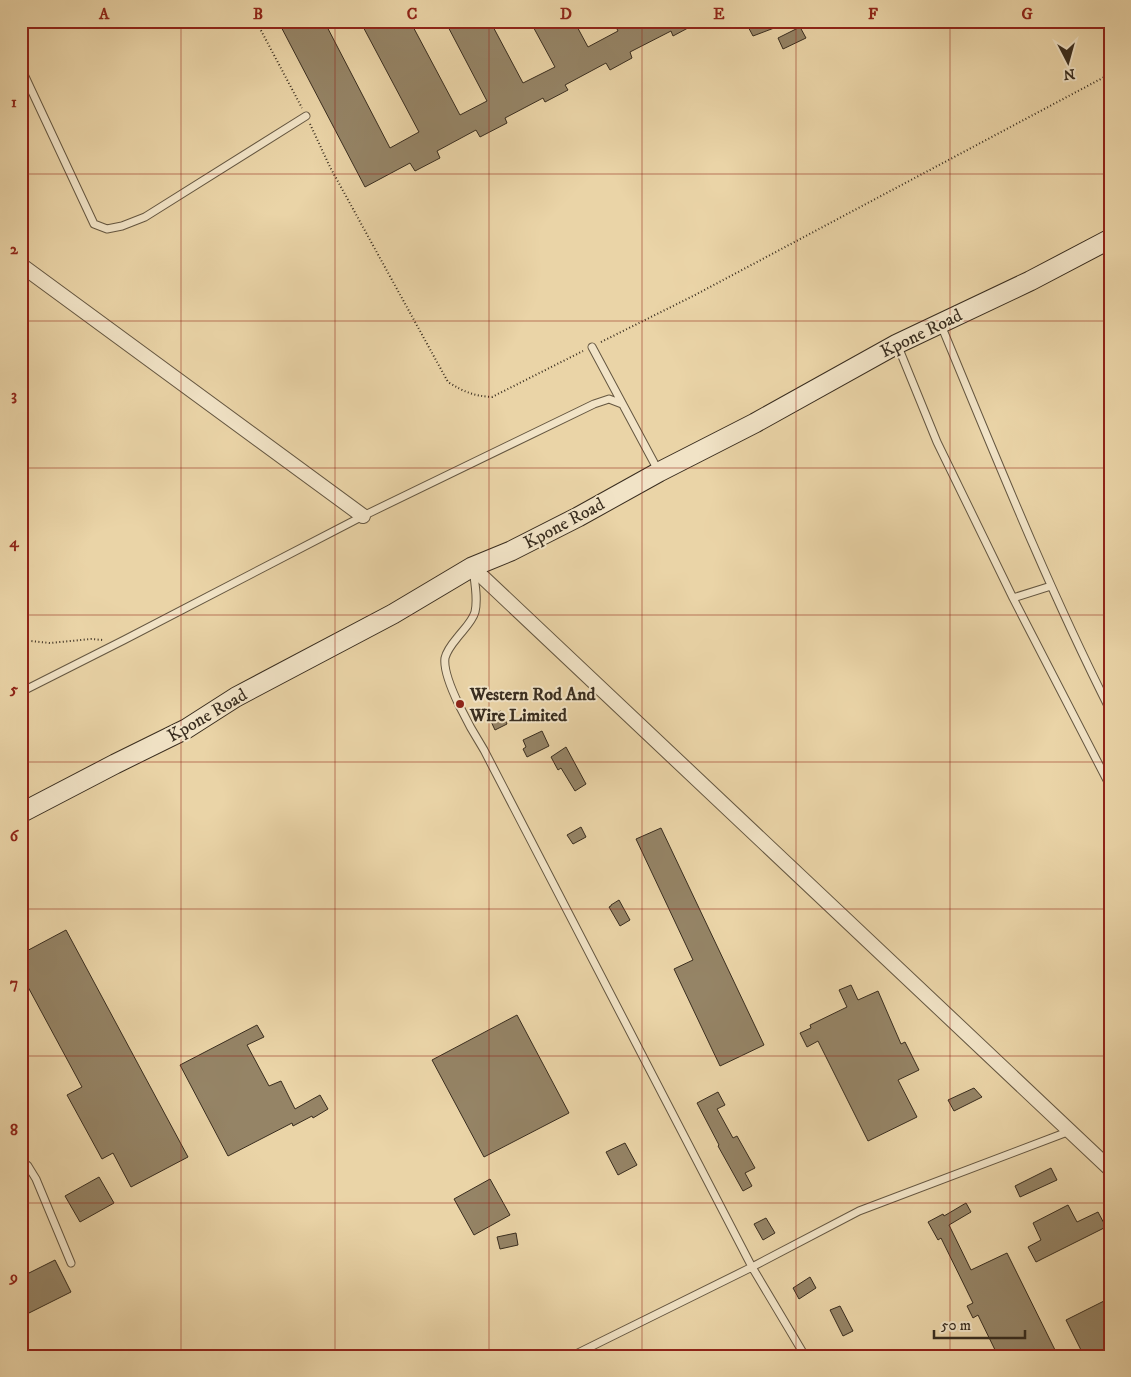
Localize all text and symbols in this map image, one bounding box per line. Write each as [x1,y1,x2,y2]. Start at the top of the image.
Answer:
text: A [98,4,110,24]
text: B [253,4,263,24]
text: C [407,4,417,24]
text: D [560,4,572,24]
text: E [713,4,725,24]
text: F [868,4,878,24]
text: G [1021,4,1033,24]
north arrow [1044,38,1094,88]
text: N [1062,64,1076,84]
text: 1 [11,92,17,112]
text: 2 [10,239,19,259]
street label: Kpone Road [877,305,966,363]
text: 3 [11,385,17,405]
street label: Kpone Road [520,493,609,554]
text: 4 [8,532,19,552]
text: 5 [9,679,18,699]
street label: Kpone Road [164,684,251,747]
place label: Western Rod And Wire Limited [469,684,597,727]
marker: Western Rod And Wire Limited [454,698,466,710]
text: 6 [10,826,20,846]
text: 7 [10,973,18,993]
text: 8 [10,1120,18,1140]
text: 9 [9,1267,18,1287]
scale bar [934,1307,1025,1339]
text: 50 m [941,1316,971,1335]

